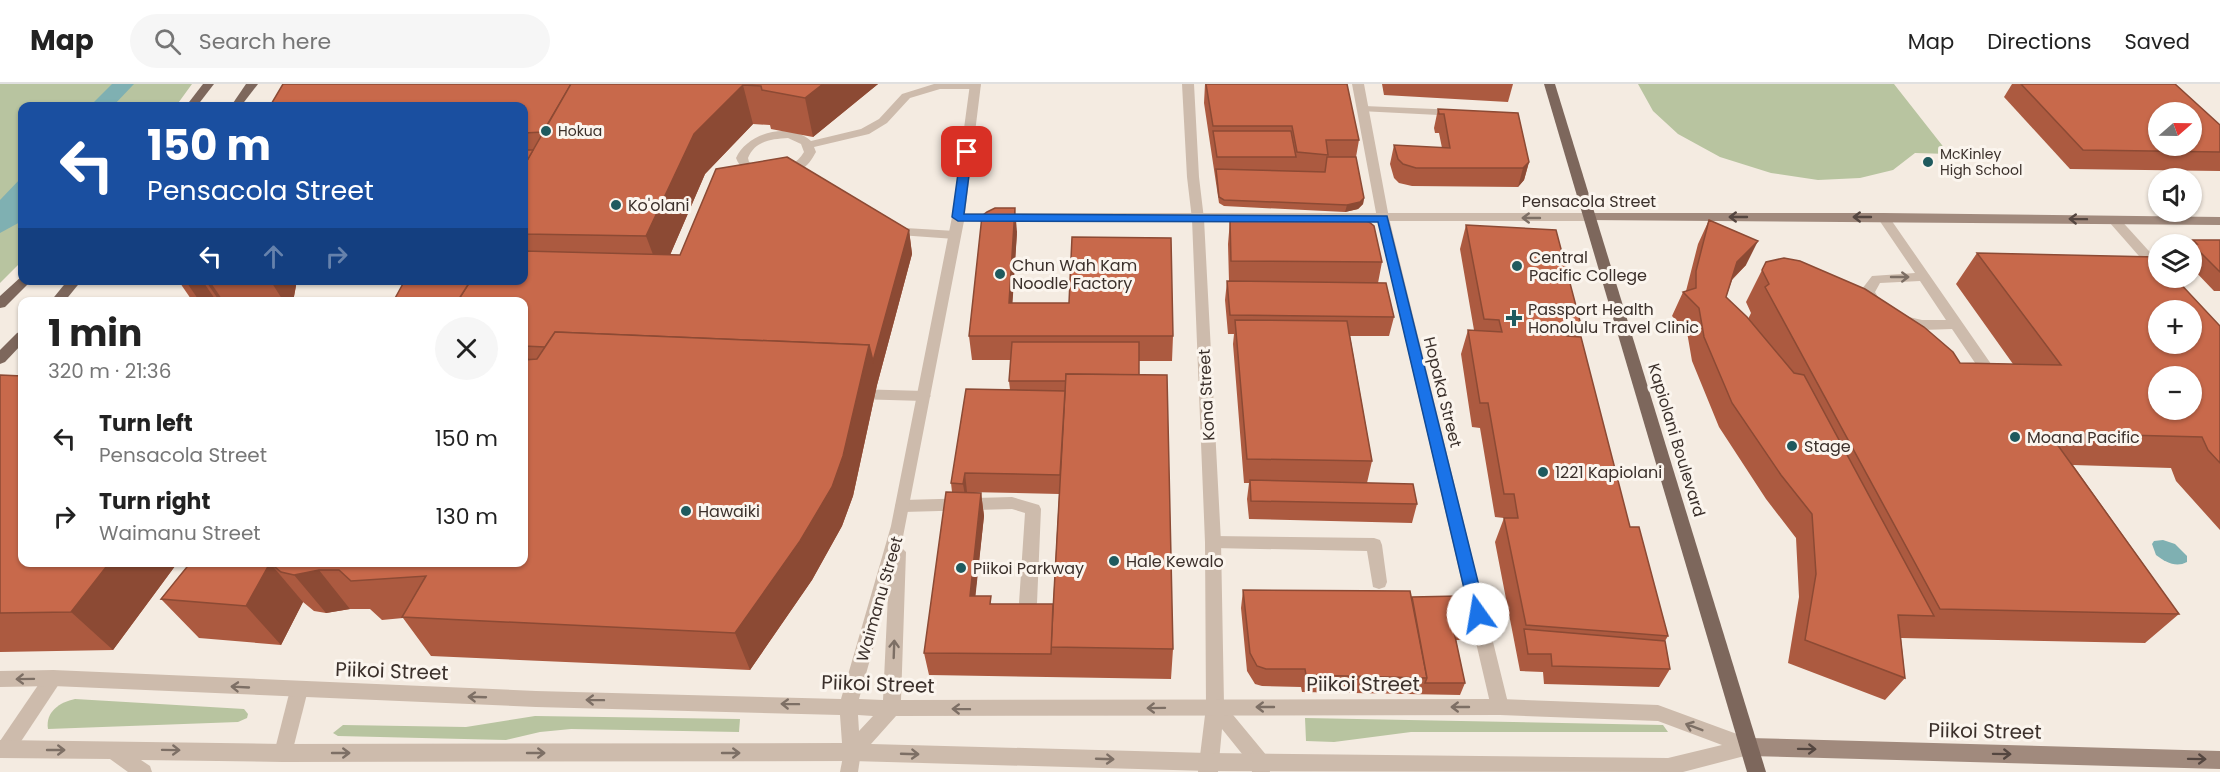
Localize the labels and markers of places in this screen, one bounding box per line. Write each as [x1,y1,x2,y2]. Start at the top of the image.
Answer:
place label: Hokua [558,121,602,141]
marker: Hokua [539,124,553,138]
pin [941,126,992,177]
place label: McKinley High School [1940,144,2022,180]
marker: McKinley High School [1921,155,1935,169]
place label: Ko'olani [628,194,690,217]
marker: Ko'olani [609,198,623,212]
place label: Central Pacific College [1529,246,1647,287]
place label: Chun Wah Kam Noodle Factory [1012,254,1137,295]
marker: Central Pacific College [1510,259,1524,273]
marker: Chun Wah Kam Noodle Factory [993,267,1007,281]
place label: Passport Health Honolulu Travel Clinic [1528,298,1699,339]
marker: Passport Health Honolulu Travel Clinic [1505,309,1523,327]
place label: Moana Pacific [2027,426,2140,449]
marker: Moana Pacific [2008,430,2022,444]
place label: Stage [1804,435,1851,458]
marker: Stage [1785,439,1799,453]
place label: 1221 Kapiolani [1555,461,1662,484]
marker: 1221 Kapiolani [1536,465,1550,479]
place label: Hawaiki [698,500,760,523]
marker: Hawaiki [679,504,693,518]
place label: Hale Kewalo [1126,550,1224,573]
marker: Hale Kewalo [1107,554,1121,568]
place label: Piikoi Parkway [973,557,1084,580]
marker: Piikoi Parkway [954,561,968,575]

